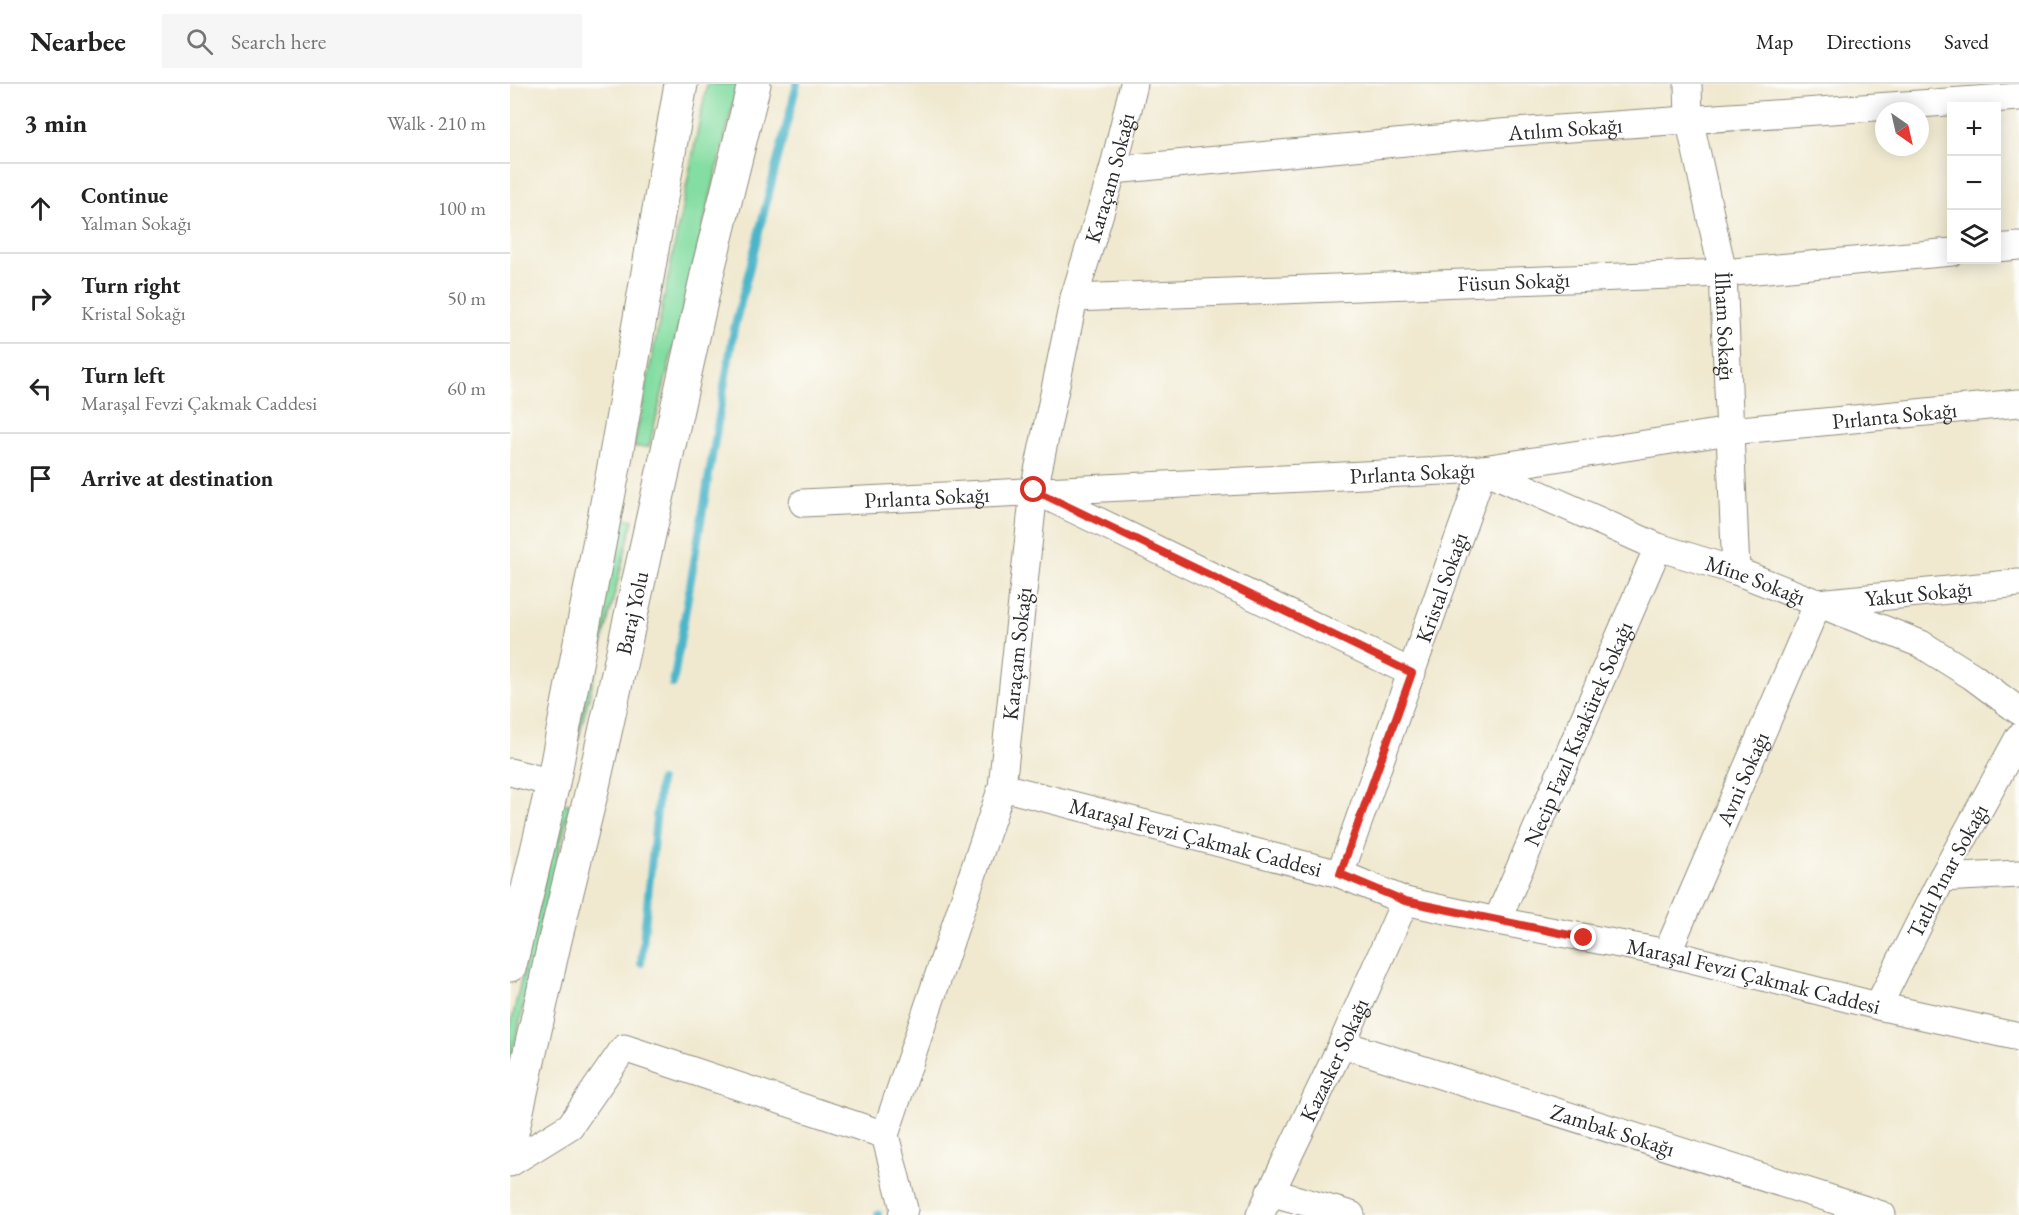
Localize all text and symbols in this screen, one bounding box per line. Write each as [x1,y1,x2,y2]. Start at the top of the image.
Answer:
search box [162,14,582,68]
text: Nearbee [30,23,126,59]
icon: search [183,25,216,58]
text: Search here [231,27,326,56]
text: Map [1756,28,1793,55]
text: Directions [1826,28,1911,55]
text: Saved [1944,28,1989,55]
north arrow [1875,102,1929,156]
map controls [1947,102,2001,264]
button: + [1947,102,2001,156]
text: 3 min [24,106,87,140]
text: Walk · 210 m [387,110,486,136]
street label: Karaçam Sokağı [1078,110,1141,246]
street label: Atılım Sokağı [1506,111,1623,147]
button: − [1947,156,2001,210]
text: Continue [81,181,168,210]
icon: ahead [24,192,57,225]
text: 100 m [438,195,486,221]
text: Yalman Sokağı [81,210,191,236]
button: layers [1947,210,2001,264]
street label: Füsun Sokağı [1457,265,1570,298]
text: Turn right [81,271,180,300]
street label: İlham Sokağı [1708,271,1742,381]
icon: right [24,282,57,315]
text: 50 m [447,285,486,311]
text: Kristal Sokağı [81,300,186,326]
text: Turn left [81,361,165,390]
icon: left [24,372,57,405]
text: 60 m [447,375,486,401]
text: Maraşal Fevzi Çakmak Caddesi [81,390,317,416]
street label: Pırlanta Sokağı [1831,395,1958,436]
street label: Pırlanta Sokağı [1349,455,1476,491]
icon: arrive [24,462,57,495]
text: Arrive at destination [81,464,273,493]
route start [1020,476,1046,502]
street label: Pırlanta Sokağı [863,480,990,515]
street label: Kristal Sokağı [1409,528,1475,647]
street label: Mine Sokağı [1702,548,1810,612]
street label: Baraj Yolu [609,568,656,658]
street label: Yakut Sokağı [1863,574,1973,613]
street label: Karaçam Sokağı [995,586,1038,722]
street label: Necip Fazıl Kısakürek Sokağı [1517,617,1639,851]
street label: Avni Sokağı [1709,727,1776,831]
street label: Maraşal Fevzi Çakmak Caddesi [1066,791,1325,884]
street label: Tatlı Pınar Sokağı [1900,799,1995,943]
route end [1570,924,1596,950]
street label: Maraşal Fevzi Çakmak Caddesi [1624,932,1883,1021]
street label: Kazasker Sokağı [1293,994,1375,1126]
street label: Zambak Sokağı [1547,1097,1678,1163]

